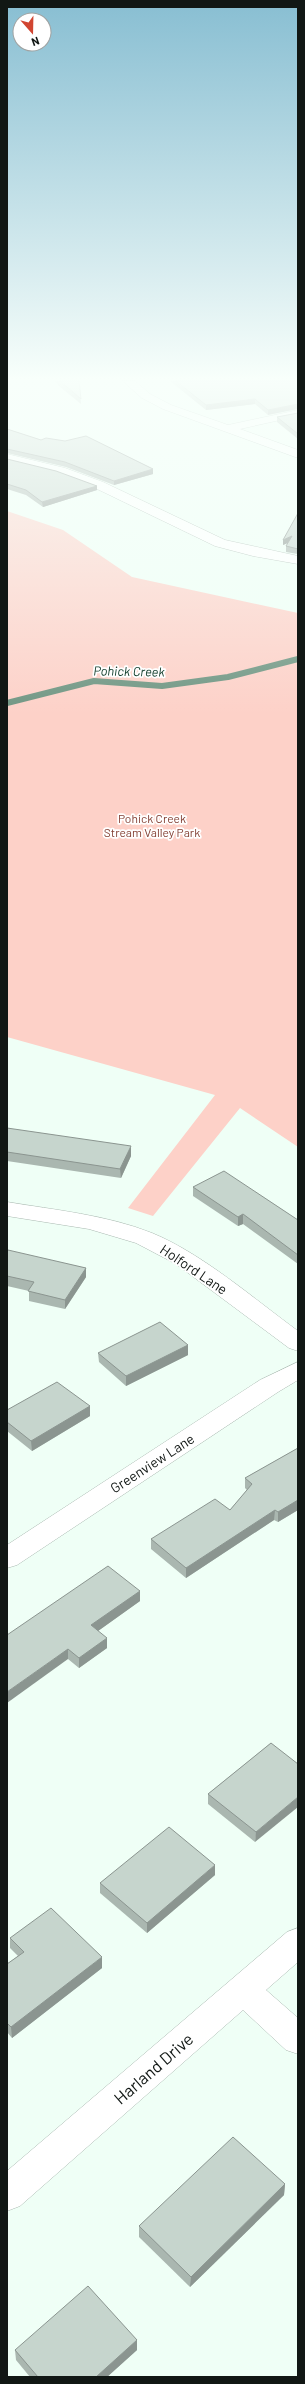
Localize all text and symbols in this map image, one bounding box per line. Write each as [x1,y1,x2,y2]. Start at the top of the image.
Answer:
north arrow [12,12,52,52]
text: N [30,35,41,49]
water label: Pohick Creek [93,662,166,680]
park label: Pohick Creek Stream Valley Park [104,811,200,839]
street label: Holford Lane [157,1240,231,1298]
street label: Greenview Lane [107,1430,197,1496]
street label: Harland Drive [109,2028,197,2108]

